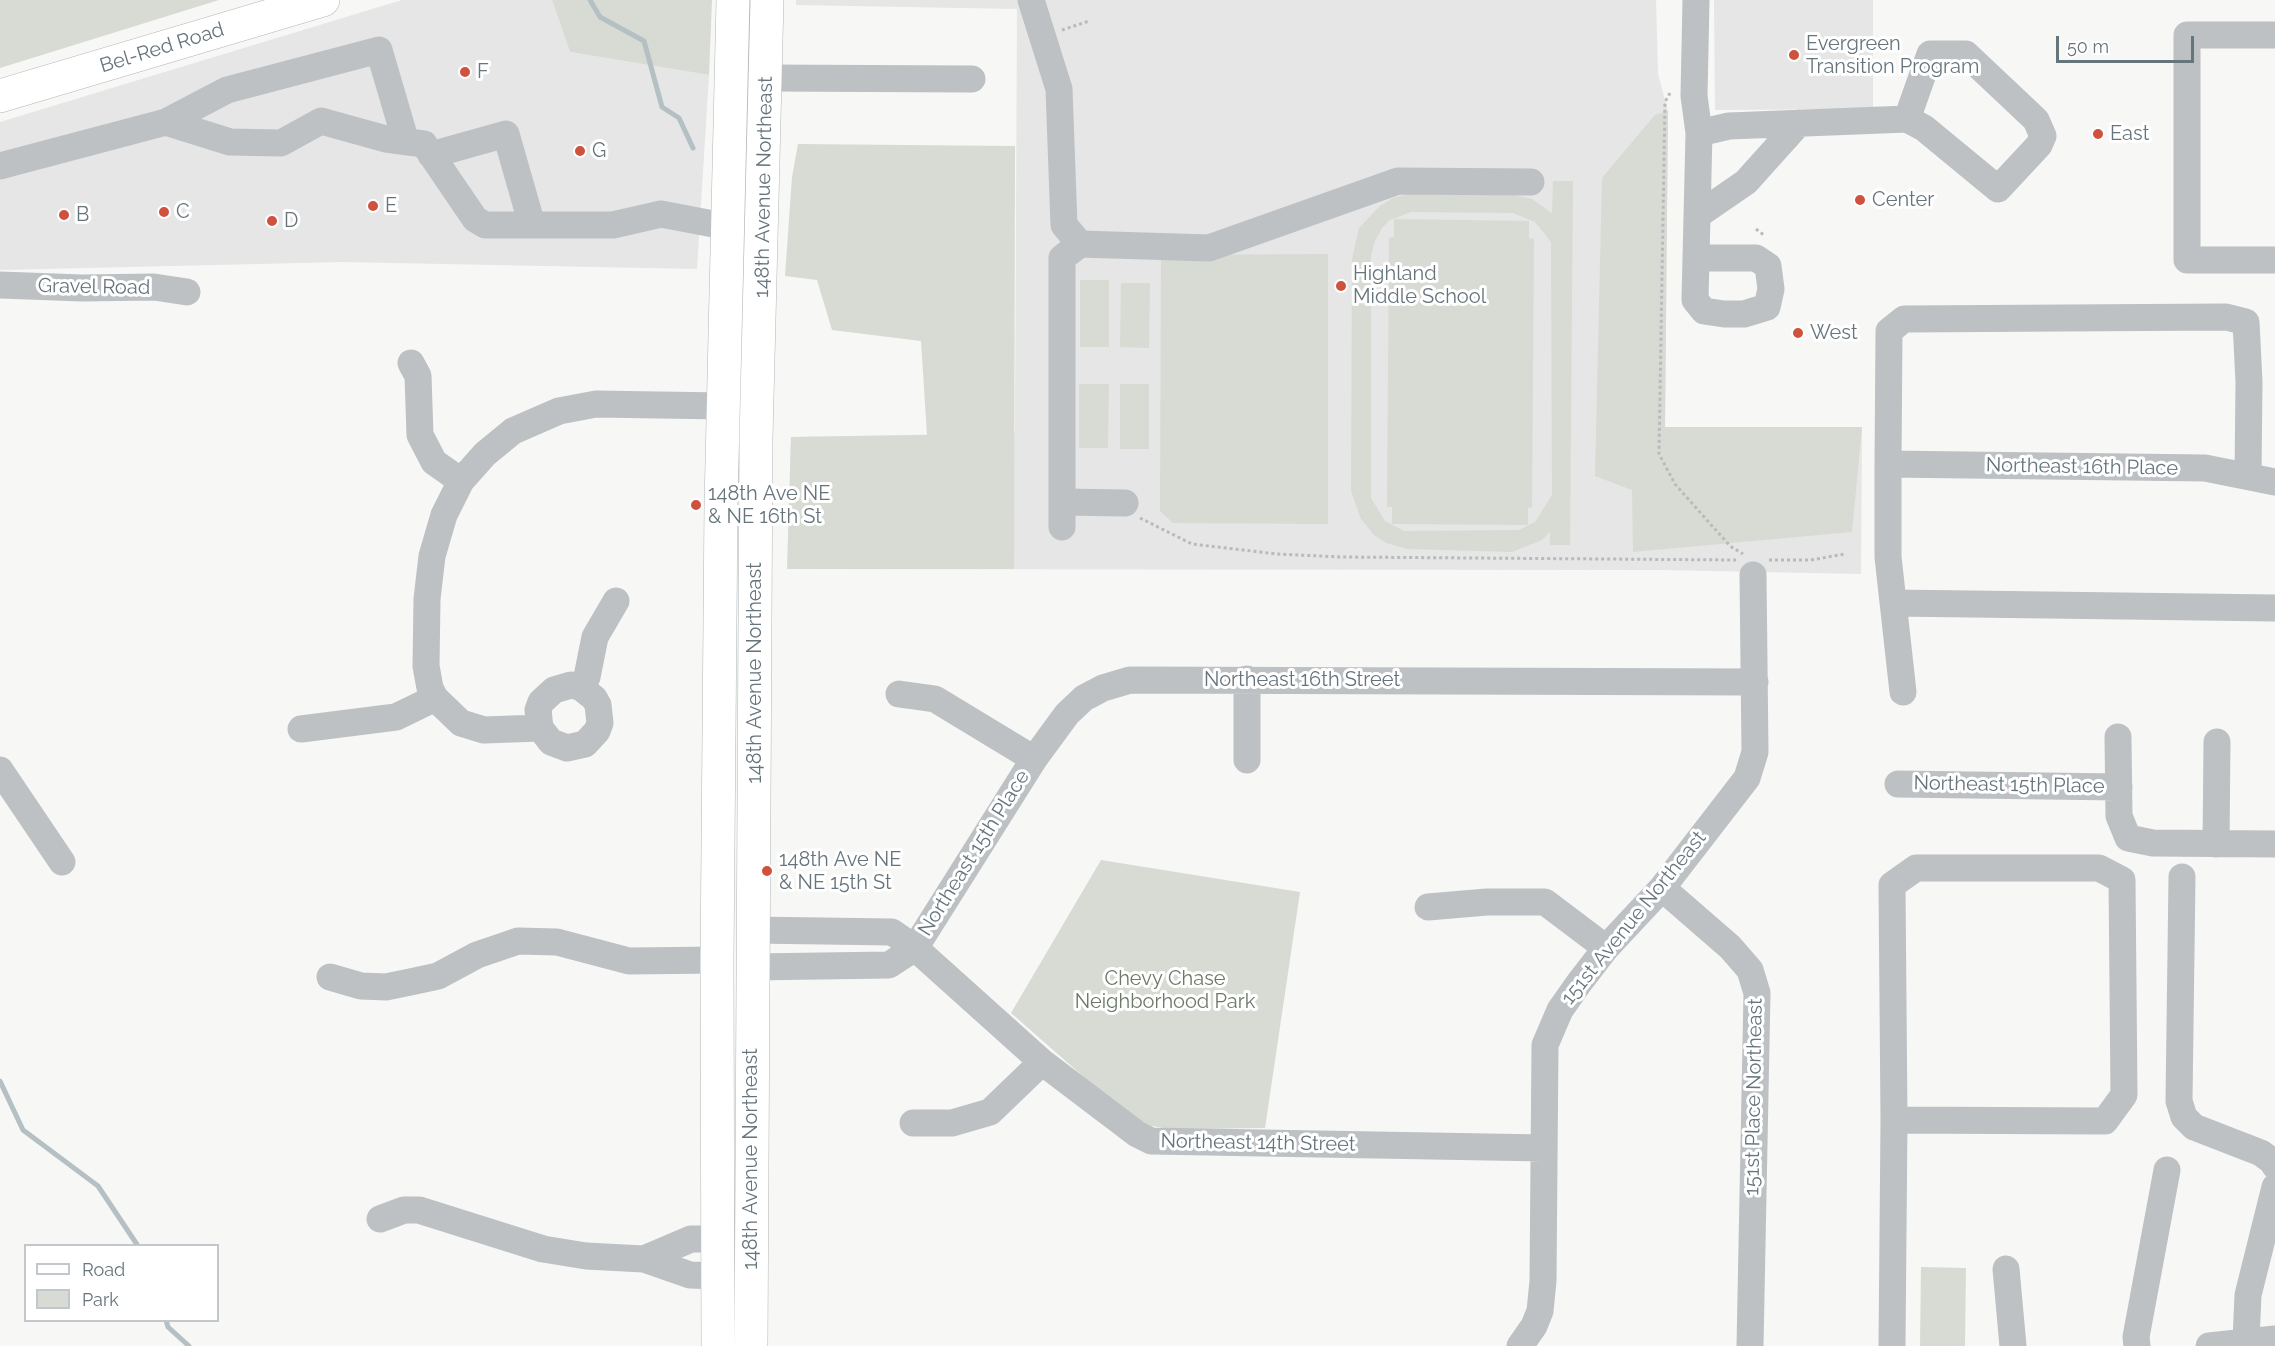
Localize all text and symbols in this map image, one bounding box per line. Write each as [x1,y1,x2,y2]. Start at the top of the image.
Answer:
street label: Bel-Red Road [97,18,227,78]
scale bar [2059,24,2197,62]
place label: Evergreen Transition Program [1806,32,1979,79]
text: 50 m [2067,36,2109,57]
marker: Evergreen Transition Program [1787,48,1801,62]
place label: F [477,60,489,84]
marker: F [458,65,472,79]
street label: 148th Avenue Northeast [750,76,778,298]
place label: East [2110,122,2149,146]
marker: East [2091,127,2105,141]
place label: G [592,139,606,163]
marker: G [573,144,587,158]
place label: Center [1872,188,1934,212]
marker: Center [1853,193,1867,207]
place label: E [385,194,397,218]
marker: E [366,199,380,213]
place label: C [176,200,190,224]
place label: B [76,203,89,227]
marker: C [157,205,171,219]
marker: B [57,208,71,222]
place label: D [284,209,298,233]
marker: D [265,214,279,228]
place label: Highland Middle School [1353,262,1486,309]
street label: Gravel Road [38,274,150,300]
marker: Highland Middle School [1334,279,1348,293]
place label: West [1810,321,1858,345]
marker: West [1791,326,1805,340]
street label: Northeast 16th Place [1986,453,2178,481]
place label: 148th Ave NE & NE 16th St [708,482,830,529]
marker: 148th Ave NE & NE 16th St [689,498,703,512]
street label: 148th Avenue Northeast [743,562,767,784]
street label: Northeast 16th Street [1204,668,1400,692]
street label: Northeast 15th Place [913,766,1035,940]
street label: Northeast 15th Place [1913,771,2105,799]
street label: 151st Avenue Northeast [1557,826,1711,1010]
place label: 148th Ave NE & NE 15th St [779,848,901,895]
marker: 148th Ave NE & NE 15th St [760,864,774,878]
park label: Chevy Chase Neighborhood Park [1075,967,1255,1014]
street label: 151st Place Northeast [1740,998,1768,1196]
street label: 148th Avenue Northeast [739,1048,763,1270]
street label: Northeast 14th Street [1160,1129,1356,1157]
legend [24,1244,219,1322]
text: Road [82,1259,125,1280]
text: Park [82,1289,119,1310]

